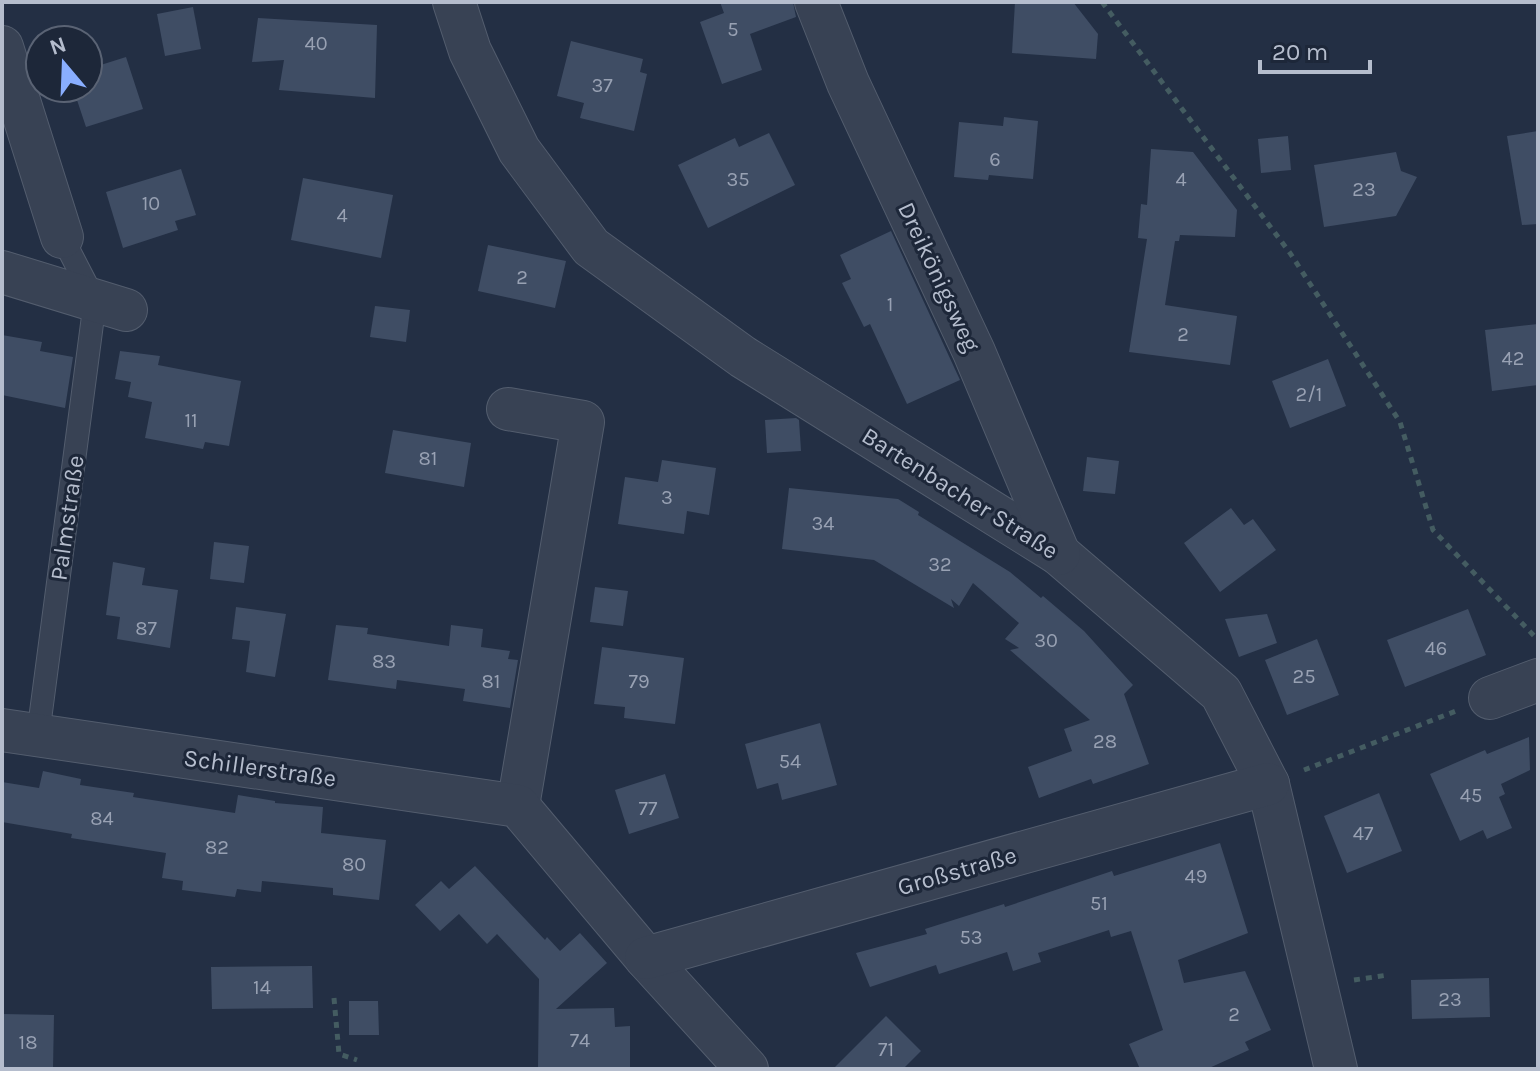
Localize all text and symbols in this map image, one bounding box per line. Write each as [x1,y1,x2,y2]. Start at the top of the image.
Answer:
house number: 5 [727,18,739,41]
north arrow [24,24,104,104]
scale bar [1260,24,1370,74]
text: N [46,31,70,61]
house number: 40 [304,32,328,55]
text: 20 m [1272,38,1328,66]
house number: 37 [591,74,613,97]
house number: 6 [989,148,1001,171]
house number: 35 [726,168,750,191]
house number: 4 [1175,168,1187,191]
house number: 23 [1352,178,1376,201]
house number: 10 [142,192,160,215]
street label: Dreikönigsweg [892,198,986,357]
house number: 4 [336,204,348,227]
house number: 2 [516,266,528,289]
house number: 1 [887,293,893,316]
house number: 2 [1177,323,1189,346]
house number: 42 [1502,347,1524,370]
house number: 2/1 [1296,383,1322,406]
house number: 11 [184,409,198,432]
street label: Bartenbacher Straße [857,421,1063,565]
house number: 81 [419,447,437,470]
street label: Palmstraße [44,454,90,582]
house number: 3 [661,486,673,509]
house number: 34 [812,512,834,535]
house number: 32 [928,553,952,576]
house number: 87 [135,617,157,640]
house number: 30 [1034,629,1058,652]
house number: 46 [1425,637,1447,660]
house number: 83 [372,650,396,673]
house number: 25 [1293,665,1315,688]
house number: 81 [482,670,500,693]
house number: 79 [629,670,650,693]
house number: 28 [1093,730,1117,753]
street label: Schillerstraße [182,743,338,793]
house number: 54 [779,750,801,773]
house number: 45 [1460,784,1482,807]
house number: 77 [639,797,658,820]
house number: 84 [90,807,114,830]
house number: 47 [1353,822,1374,845]
house number: 82 [205,836,229,859]
street label: Großstraße [894,841,1020,901]
house number: 80 [342,853,366,876]
house number: 49 [1185,865,1207,888]
house number: 51 [1090,892,1108,915]
house number: 53 [959,926,983,949]
house number: 14 [253,976,271,999]
house number: 23 [1438,988,1462,1011]
house number: 2 [1228,1003,1240,1026]
house number: 74 [570,1029,590,1052]
house number: 18 [19,1031,37,1054]
house number: 71 [878,1038,894,1061]

